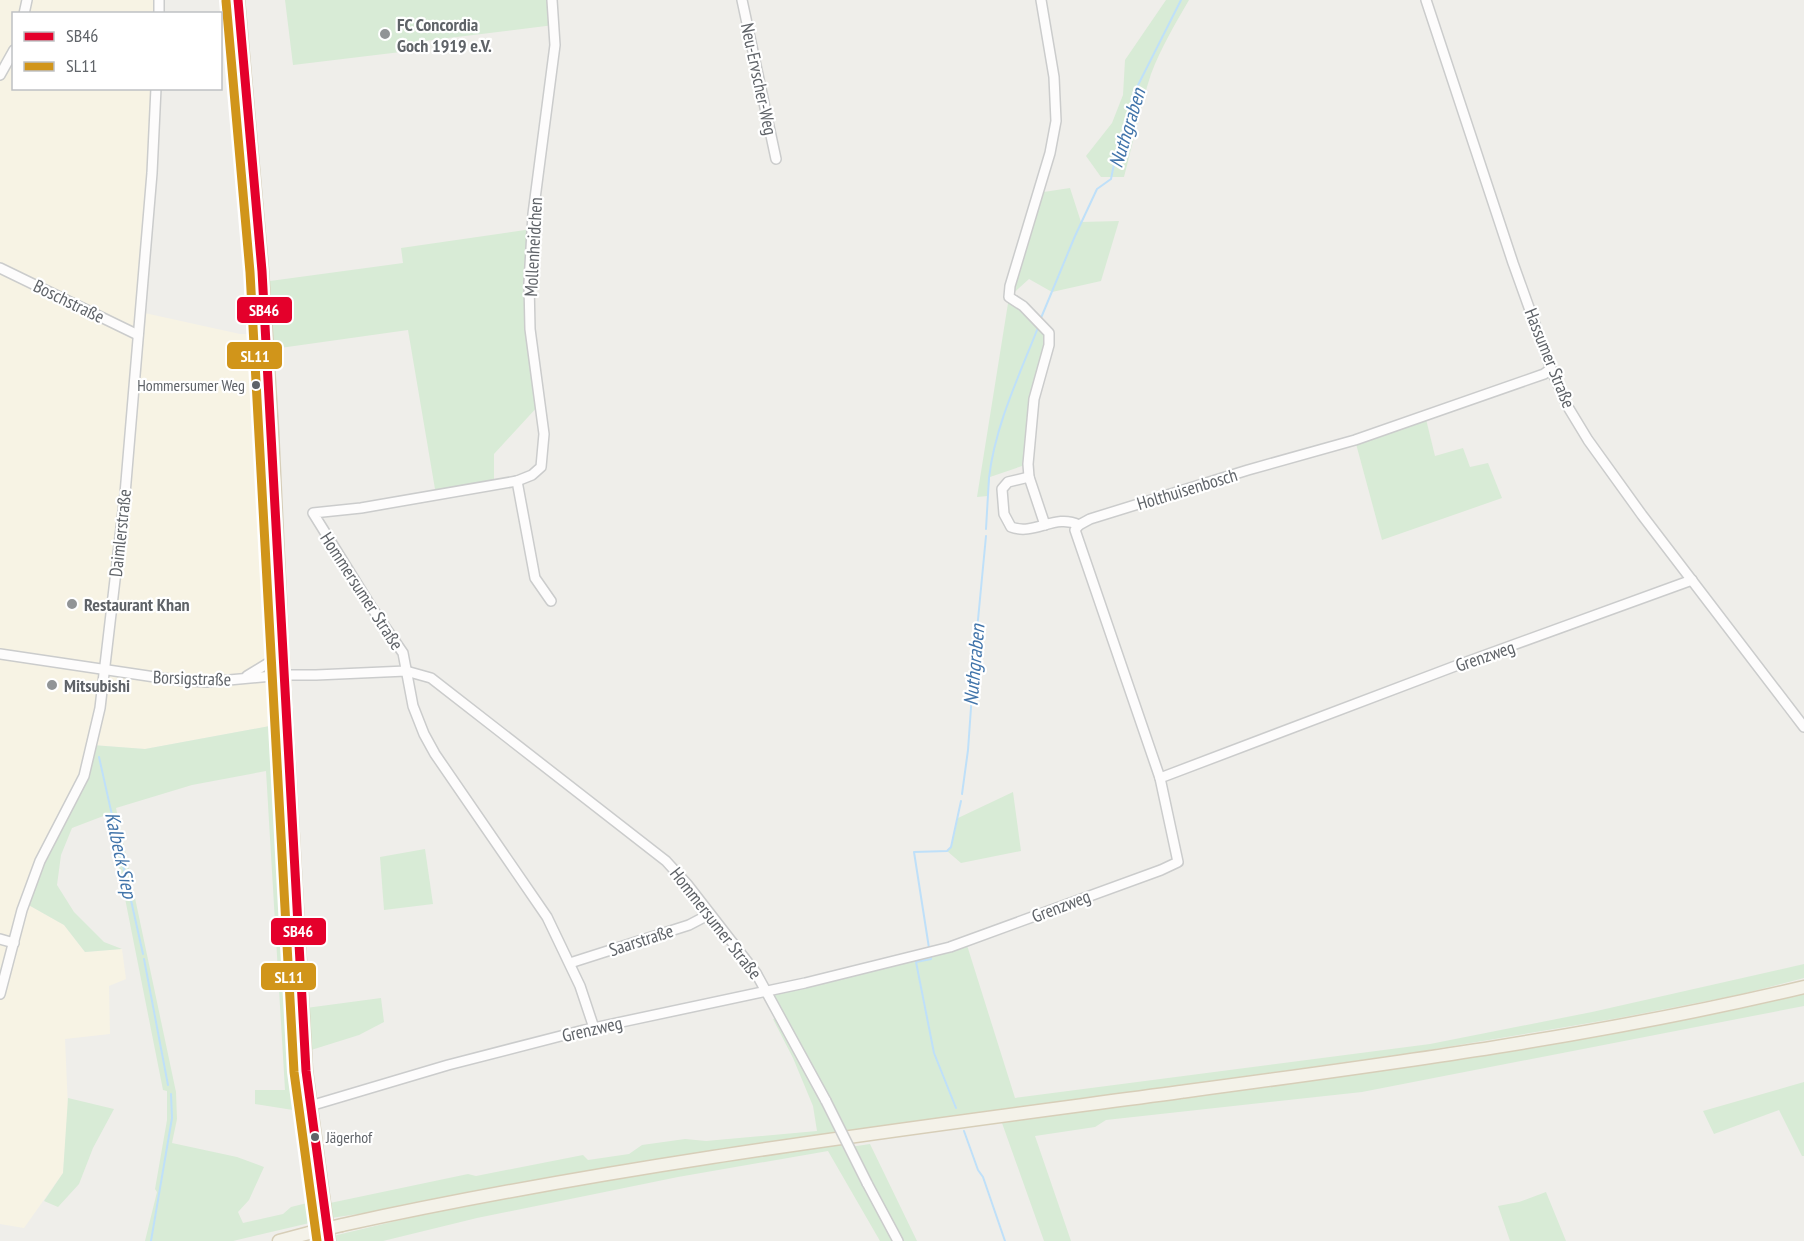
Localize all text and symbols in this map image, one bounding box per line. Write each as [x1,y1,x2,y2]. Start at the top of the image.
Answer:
legend [12,12,222,90]
place label: FC Concordia Goch 1919 e.V. [397,13,492,57]
street label: Neu-Ervscher-Weg [736,21,782,137]
text: SB46 [66,24,98,47]
marker: FC Concordia Goch 1919 e.V. [378,27,392,41]
text: SL11 [66,54,97,77]
water label: Nuthgraben [1103,84,1152,171]
street label: Mollenheidchen [519,197,547,297]
street label: Boschstraße [30,274,108,328]
line badge: SB46 [236,296,293,324]
text: SB46 [249,300,279,320]
street label: Hassumer Straße [1520,305,1580,411]
line badge: SL11 [226,341,283,370]
text: SL11 [240,346,270,366]
place label: Hommersumer Weg [137,375,245,395]
marker: Hommersumer Weg [250,379,262,391]
street label: Holthuisenbosch [1134,463,1240,515]
street label: Daimlerstraße [104,488,136,578]
street label: Hommersumer Straße [315,528,409,654]
place label: Restaurant Khan [84,593,190,616]
marker: Restaurant Khan [65,597,79,611]
water label: Nuthgraben [957,622,991,707]
street label: Grenzweg [1452,635,1518,677]
street label: Borsigstraße [152,665,232,691]
place label: Mitsubishi [64,674,130,697]
marker: Mitsubishi [45,678,59,692]
water label: Kalbeck Siep [99,810,143,902]
street label: Hommersumer Straße [665,862,767,984]
street label: Grenzweg [1028,884,1094,928]
line badge: SB46 [270,917,327,946]
street label: Saarstraße [606,919,676,961]
text: SB46 [283,921,313,941]
line badge: SL11 [260,962,317,991]
text: SL11 [274,967,304,987]
street label: Grenzweg [560,1011,624,1047]
place label: Jägerhof [325,1127,373,1147]
marker: Jägerhof [309,1131,321,1143]

